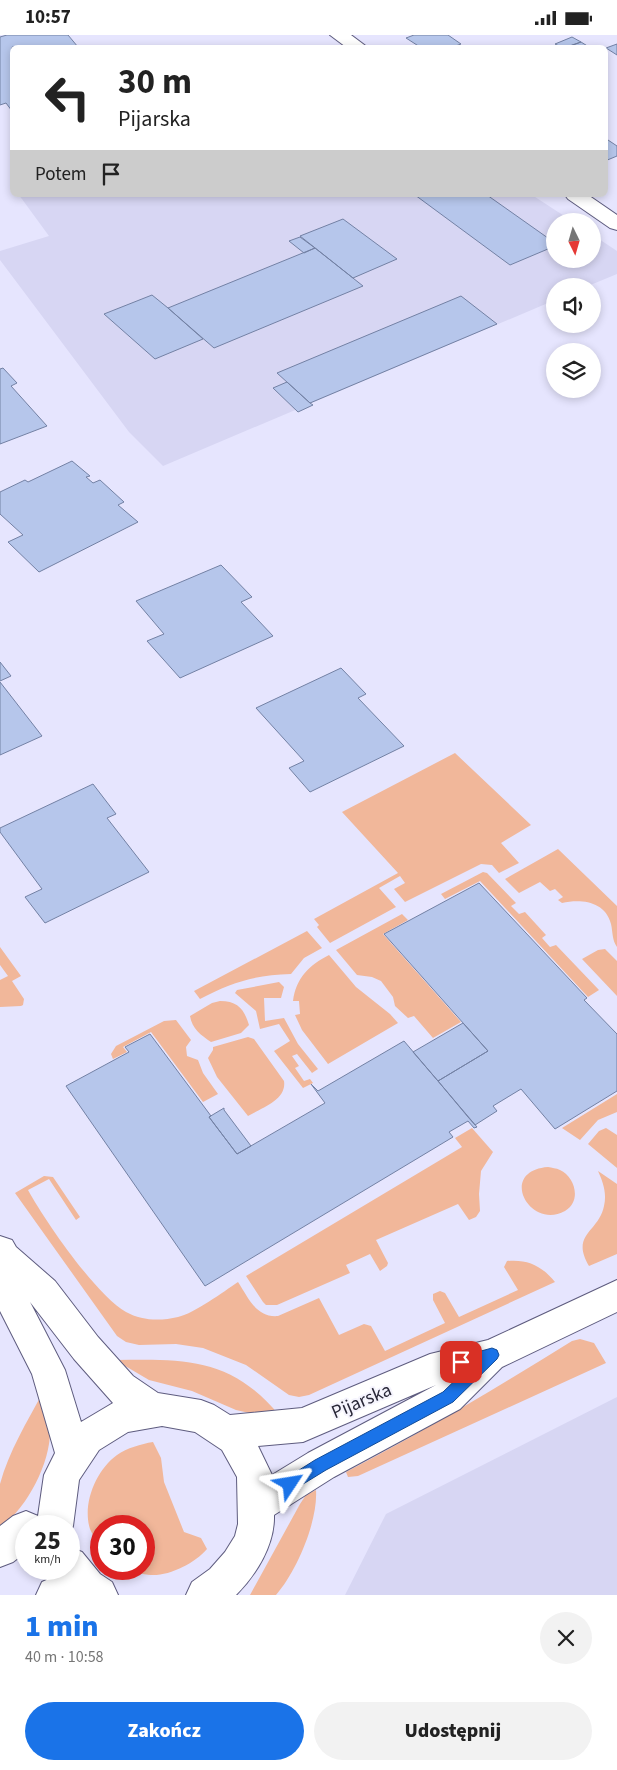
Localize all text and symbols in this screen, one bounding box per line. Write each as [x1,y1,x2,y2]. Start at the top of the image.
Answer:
text: 10:57 [25,4,71,31]
text: 30 m [118,57,192,107]
icon: left [35,65,100,130]
text: Pijarska [118,103,191,135]
icon: arrive [97,160,125,188]
text: Potem [35,161,87,188]
north arrow [546,213,601,267]
map controls [546,213,601,398]
button: sound [546,278,601,333]
button: layers [546,343,601,398]
pin [440,1341,482,1383]
icon: arrive [447,1348,475,1376]
street label: Pijarska [327,1377,396,1426]
position arrow [263,1457,315,1509]
speed limit sign: 30 [90,1515,155,1580]
text: 25 [34,1523,61,1559]
text: km/h [34,1551,61,1568]
text: 1 min [25,1605,99,1648]
button: close [540,1612,592,1664]
text: 40 m · 10:58 [25,1646,104,1668]
button: Zakończ [25,1702,304,1760]
button: Udostępnij [314,1702,592,1760]

